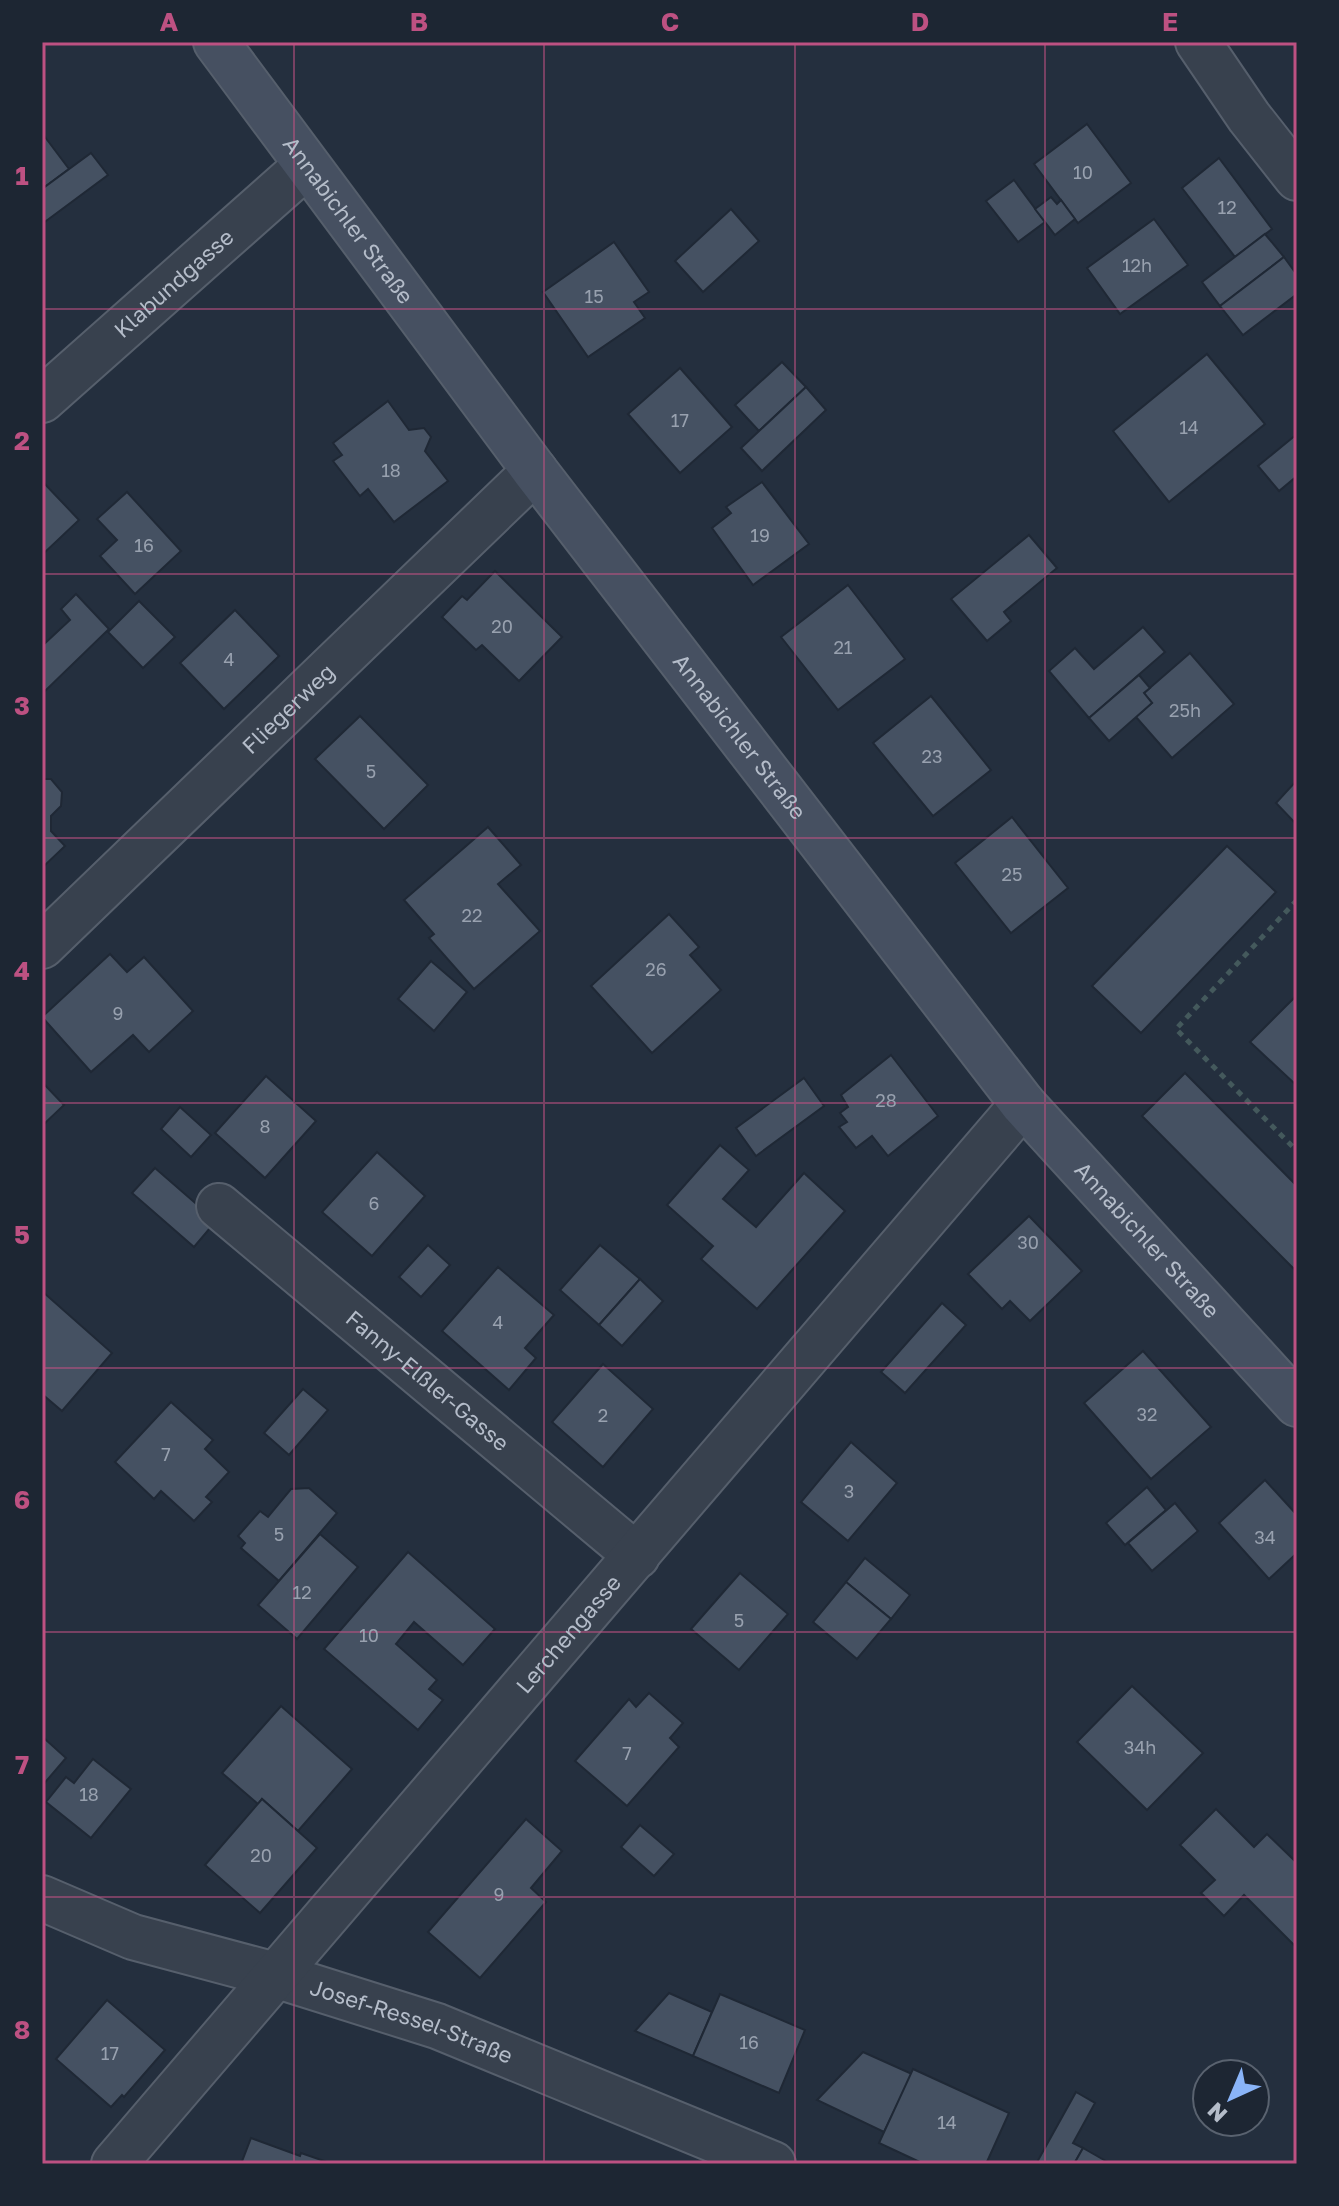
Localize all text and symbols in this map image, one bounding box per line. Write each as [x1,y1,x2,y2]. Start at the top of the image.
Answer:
text: A [160,6,179,37]
text: B [410,6,428,37]
text: C [661,6,679,37]
text: D [911,6,929,37]
text: E [1162,6,1178,37]
street label: Annabichler Straße [278,131,420,309]
text: 1 [15,160,29,191]
house number: 10 [1073,161,1093,183]
house number: 12 [1217,196,1237,218]
street label: Klabundgasse [108,223,239,343]
house number: 12h [1122,254,1152,276]
house number: 15 [584,285,604,307]
house number: 17 [671,409,689,431]
house number: 14 [1179,416,1199,438]
text: 2 [14,425,30,456]
house number: 18 [381,459,401,481]
house number: 19 [750,524,770,546]
house number: 16 [134,534,154,556]
house number: 20 [491,615,513,637]
house number: 21 [833,636,853,658]
house number: 4 [224,648,235,670]
street label: Annabichler Straße [668,648,812,824]
street label: Fliegerweg [236,658,340,759]
text: 3 [14,690,30,721]
house number: 25h [1169,699,1201,721]
house number: 23 [922,745,942,767]
house number: 5 [366,760,376,782]
house number: 25 [1002,863,1022,885]
house number: 22 [462,904,482,926]
text: 4 [14,955,30,986]
house number: 26 [645,958,667,980]
house number: 9 [113,1002,123,1024]
house number: 28 [875,1089,897,1111]
house number: 8 [260,1115,270,1137]
street label: Annabichler Straße [1070,1156,1226,1323]
house number: 6 [369,1192,379,1214]
text: 5 [14,1219,30,1250]
house number: 30 [1017,1231,1039,1253]
street label: Fanny-Elßler-Gasse [341,1304,515,1456]
house number: 4 [493,1311,504,1333]
house number: 32 [1137,1403,1157,1425]
house number: 2 [598,1404,608,1426]
house number: 7 [161,1443,171,1465]
house number: 3 [844,1480,854,1502]
text: 6 [14,1484,30,1515]
house number: 5 [274,1523,284,1545]
house number: 34 [1254,1526,1276,1548]
street label: Lerchengasse [510,1569,626,1699]
house number: 12 [292,1581,312,1603]
house number: 5 [734,1609,744,1631]
house number: 10 [359,1624,379,1646]
house number: 34h [1124,1736,1156,1758]
house number: 7 [622,1742,632,1764]
text: 7 [15,1749,29,1780]
house number: 18 [79,1783,99,1805]
house number: 20 [250,1844,272,1866]
house number: 9 [494,1883,504,1905]
street label: Josef-Ressel-Straße [307,1973,517,2069]
text: 8 [14,2014,30,2045]
house number: 16 [739,2031,759,2053]
house number: 17 [101,2042,119,2064]
north arrow [1191,2058,1271,2138]
text: N [1201,2097,1232,2128]
house number: 14 [937,2111,957,2133]

